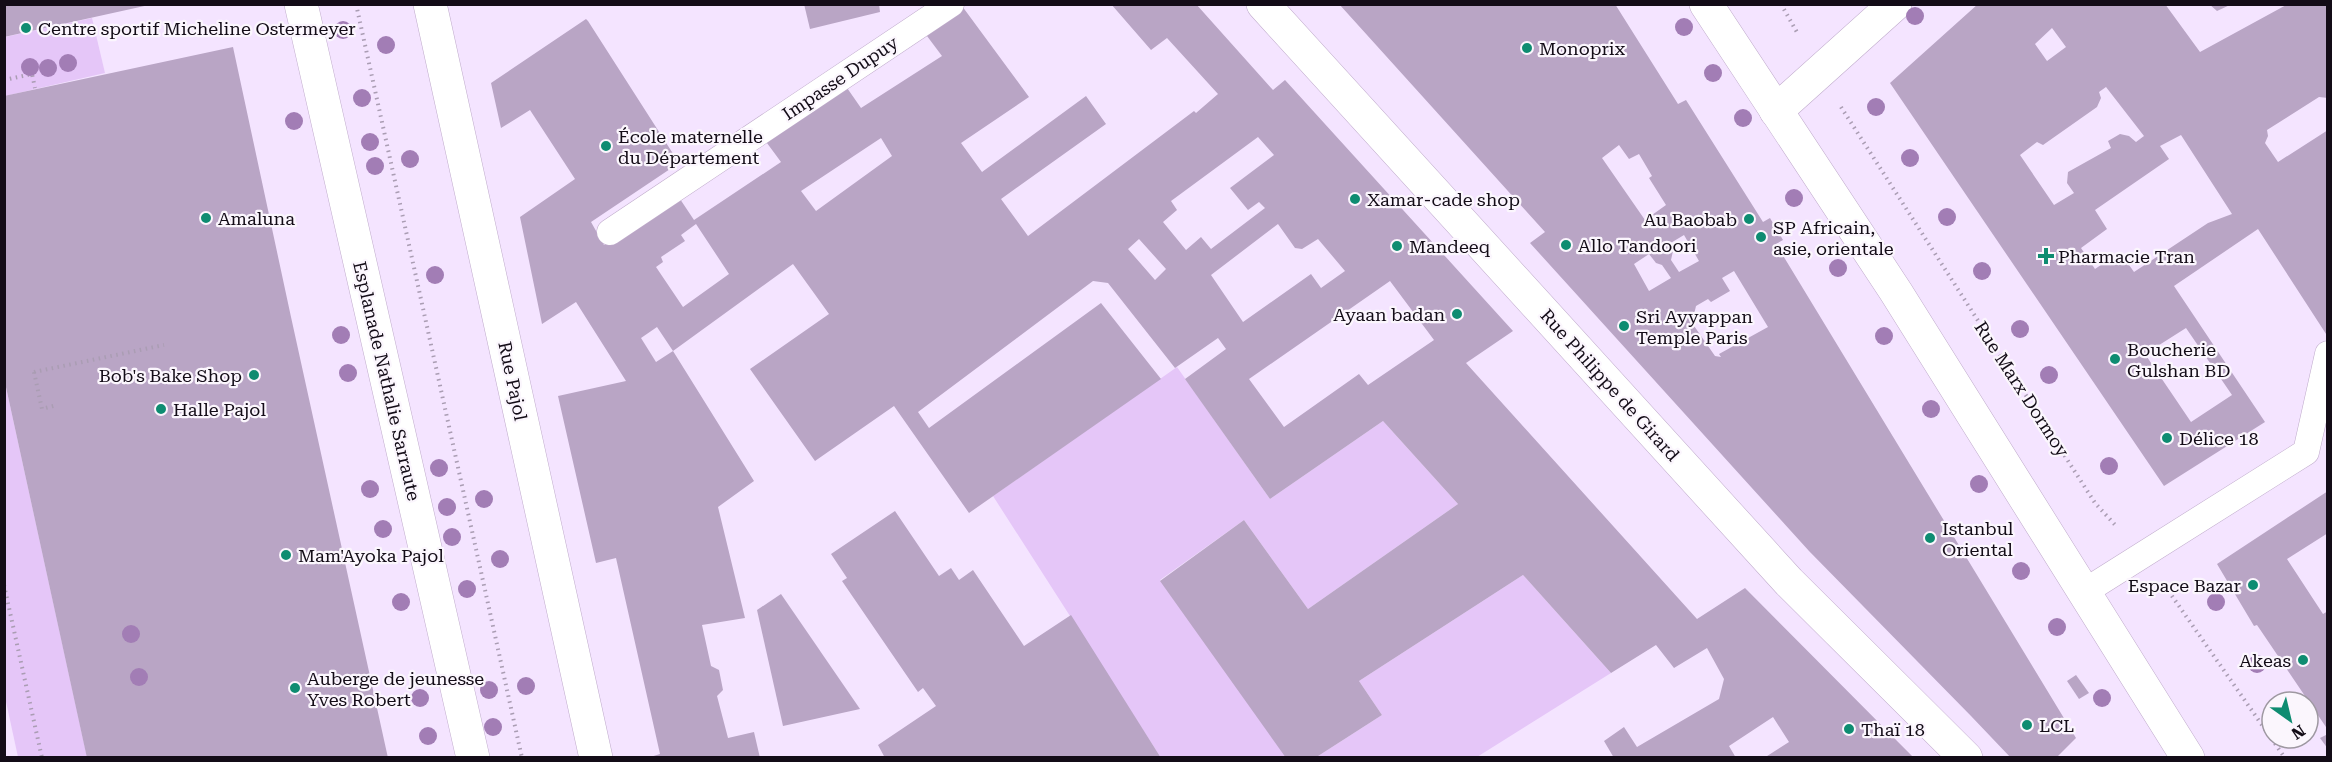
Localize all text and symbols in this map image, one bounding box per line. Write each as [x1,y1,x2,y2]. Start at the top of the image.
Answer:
place label: Centre sportif Micheline Ostermeyer [38,18,356,39]
marker: Centre sportif Micheline Ostermeyer [19,21,33,35]
street label: Impasse Dupuy [778,31,902,124]
place label: Monoprix [1539,38,1626,59]
marker: Monoprix [1520,41,1534,55]
place label: École maternelle du Département [618,126,763,168]
marker: École maternelle du Département [599,139,613,153]
place label: Xamar-cade shop [1367,189,1520,210]
marker: Xamar-cade shop [1348,192,1362,206]
place label: Amaluna [218,208,295,229]
place label: Au Baobab [1643,209,1737,230]
marker: Amaluna [199,211,213,225]
marker: Au Baobab [1742,212,1756,226]
place label: SP Africain, asie, orientale [1773,217,1894,259]
marker: SP Africain, asie, orientale [1754,230,1768,244]
place label: Allo Tandoori [1578,235,1697,256]
place label: Mandeeq [1409,236,1491,257]
marker: Allo Tandoori [1559,238,1573,252]
marker: Mandeeq [1390,239,1404,253]
place label: Pharmacie Tran [2058,246,2195,267]
marker: Pharmacie Tran [2039,249,2053,263]
street label: Esplanade Nathalie Sarraute [349,259,425,503]
place label: Ayaan badan [1333,304,1445,325]
street label: Rue Philippe de Girard [1536,305,1684,466]
place label: Sri Ayyappan Temple Paris [1636,306,1753,348]
marker: Ayaan badan [1450,307,1464,321]
street label: Rue Marx Dormoy [1970,317,2074,461]
marker: Sri Ayyappan Temple Paris [1617,319,1631,333]
street label: Rue Pajol [494,339,532,423]
place label: Boucherie Gulshan BD [2127,339,2230,381]
marker: Boucherie Gulshan BD [2108,352,2122,366]
place label: Bob's Bake Shop [99,365,242,386]
marker: Bob's Bake Shop [247,368,261,382]
place label: Halle Pajol [173,399,266,420]
marker: Halle Pajol [154,402,168,416]
place label: Délice 18 [2179,428,2259,449]
marker: Délice 18 [2160,431,2174,445]
place label: Istanbul Oriental [1942,518,2014,560]
marker: Istanbul Oriental [1923,531,1937,545]
place label: Mam'Ayoka Pajol [298,545,444,566]
marker: Mam'Ayoka Pajol [279,548,293,562]
place label: Espace Bazar [2128,575,2241,596]
marker: Espace Bazar [2246,578,2260,592]
place label: Akeas [2239,650,2291,671]
marker: Akeas [2296,653,2310,667]
place label: Auberge de jeunesse Yves Robert [307,668,484,710]
marker: Auberge de jeunesse Yves Robert [288,681,302,695]
north arrow [2260,690,2320,750]
place label: LCL [2039,715,2074,736]
marker: LCL [2020,718,2034,732]
place label: Thaï 18 [1861,719,1925,740]
text: N [2288,721,2309,743]
marker: Thaï 18 [1842,722,1856,736]

